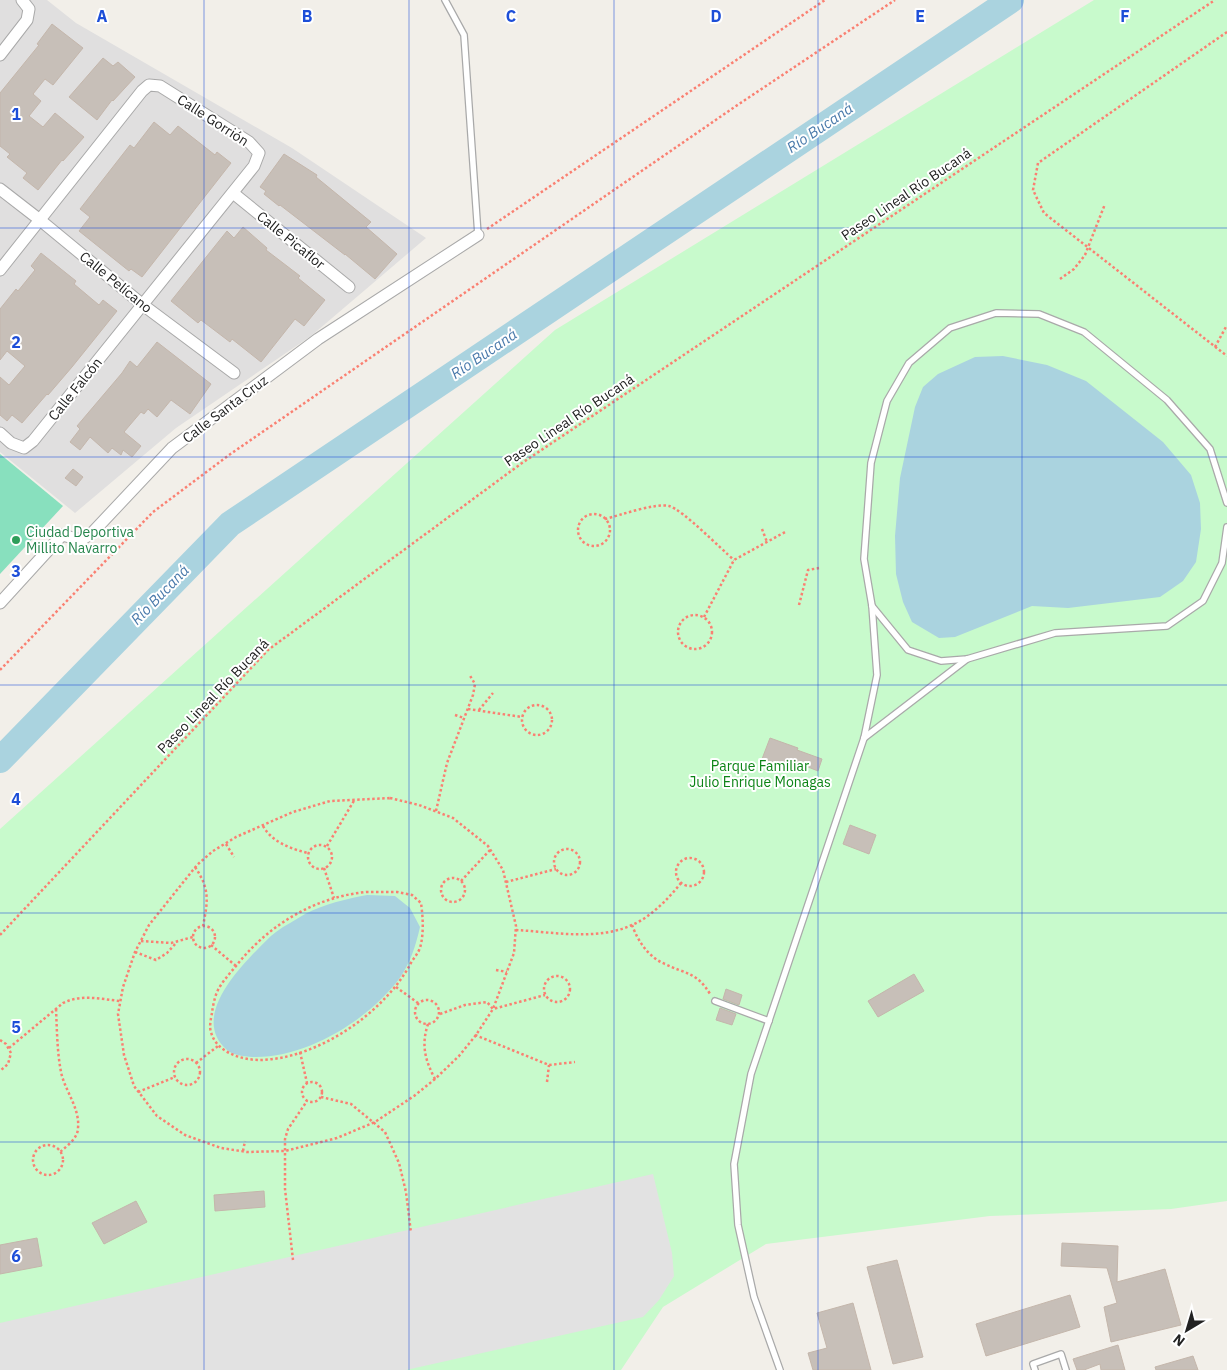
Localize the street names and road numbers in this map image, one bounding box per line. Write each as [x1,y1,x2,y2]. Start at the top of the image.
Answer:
street label: Calle Gorrión [174,90,252,150]
street label: Paseo Lineal Río Bucaná [838,144,975,244]
street label: Calle Picaflor [253,207,329,273]
street label: Calle Pelícano [76,247,156,317]
street label: Calle Falcón [44,354,106,424]
street label: Paseo Lineal Río Bucaná [501,370,638,470]
street label: Calle Santa Cruz [179,371,272,447]
street label: Paseo Lineal Río Bucaná [153,634,273,757]

